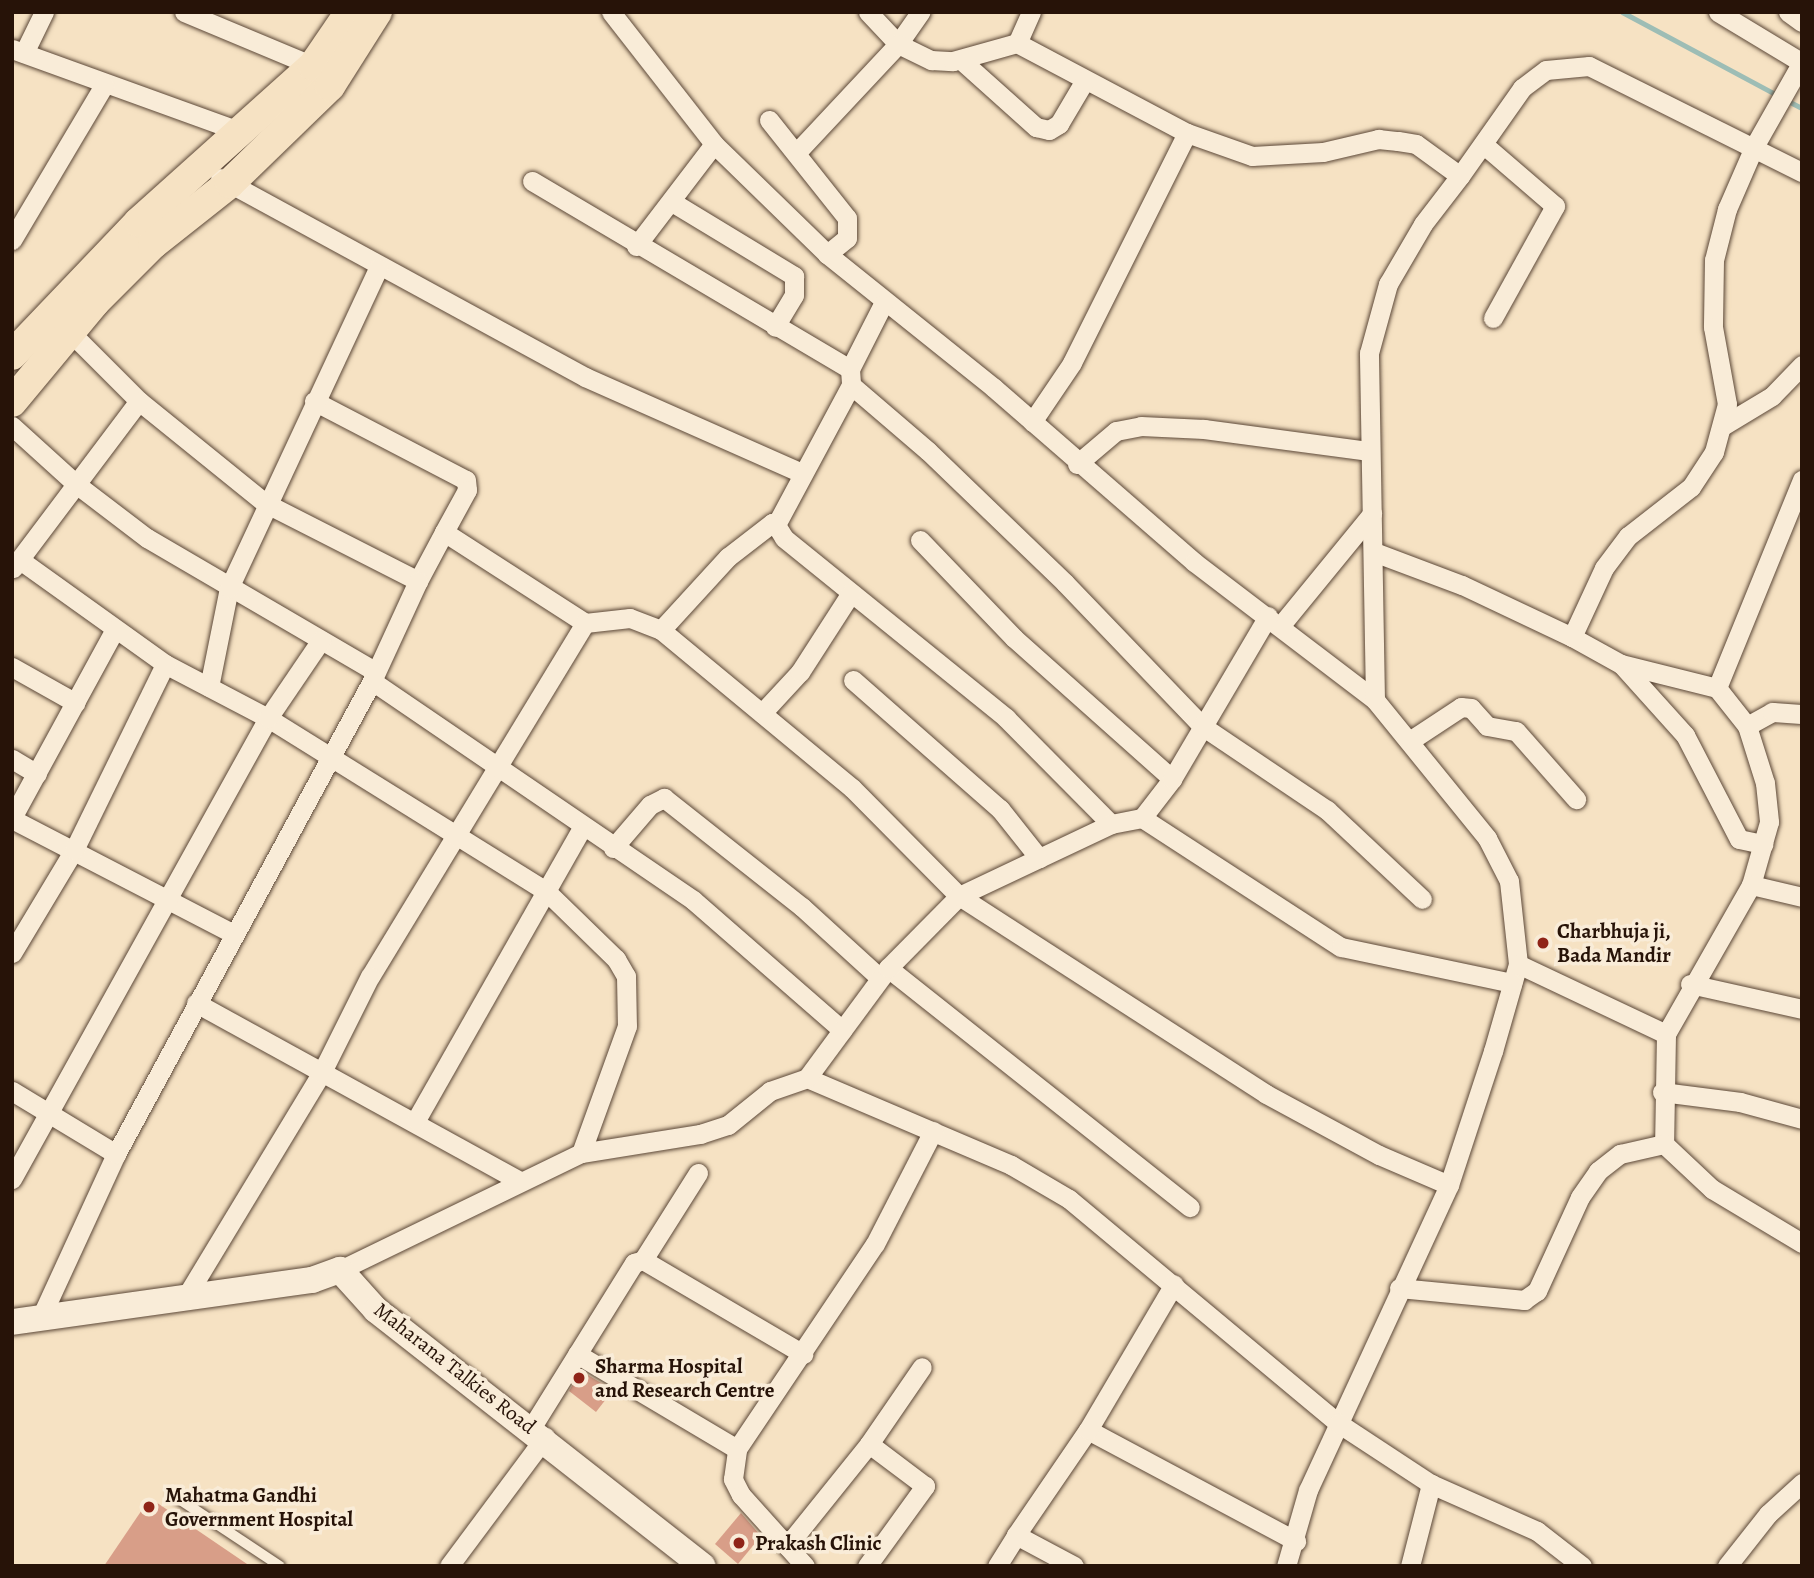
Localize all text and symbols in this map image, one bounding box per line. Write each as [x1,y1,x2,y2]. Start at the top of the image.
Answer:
place label: Charbhuja ji, Bada Mandir [1557,918,1671,968]
marker: Charbhuja ji, Bada Mandir [1535,935,1551,951]
street label: Maharana Talkies Road [369,1297,541,1439]
place label: Sharma Hospital and Research Centre [595,1353,774,1403]
marker: Sharma Hospital and Research Centre [569,1368,589,1388]
place label: Mahatma Gandhi Government Hospital [165,1482,353,1532]
marker: Mahatma Gandhi Government Hospital [139,1497,159,1517]
place label: Prakash Clinic [755,1530,882,1556]
marker: Prakash Clinic [729,1533,749,1553]

